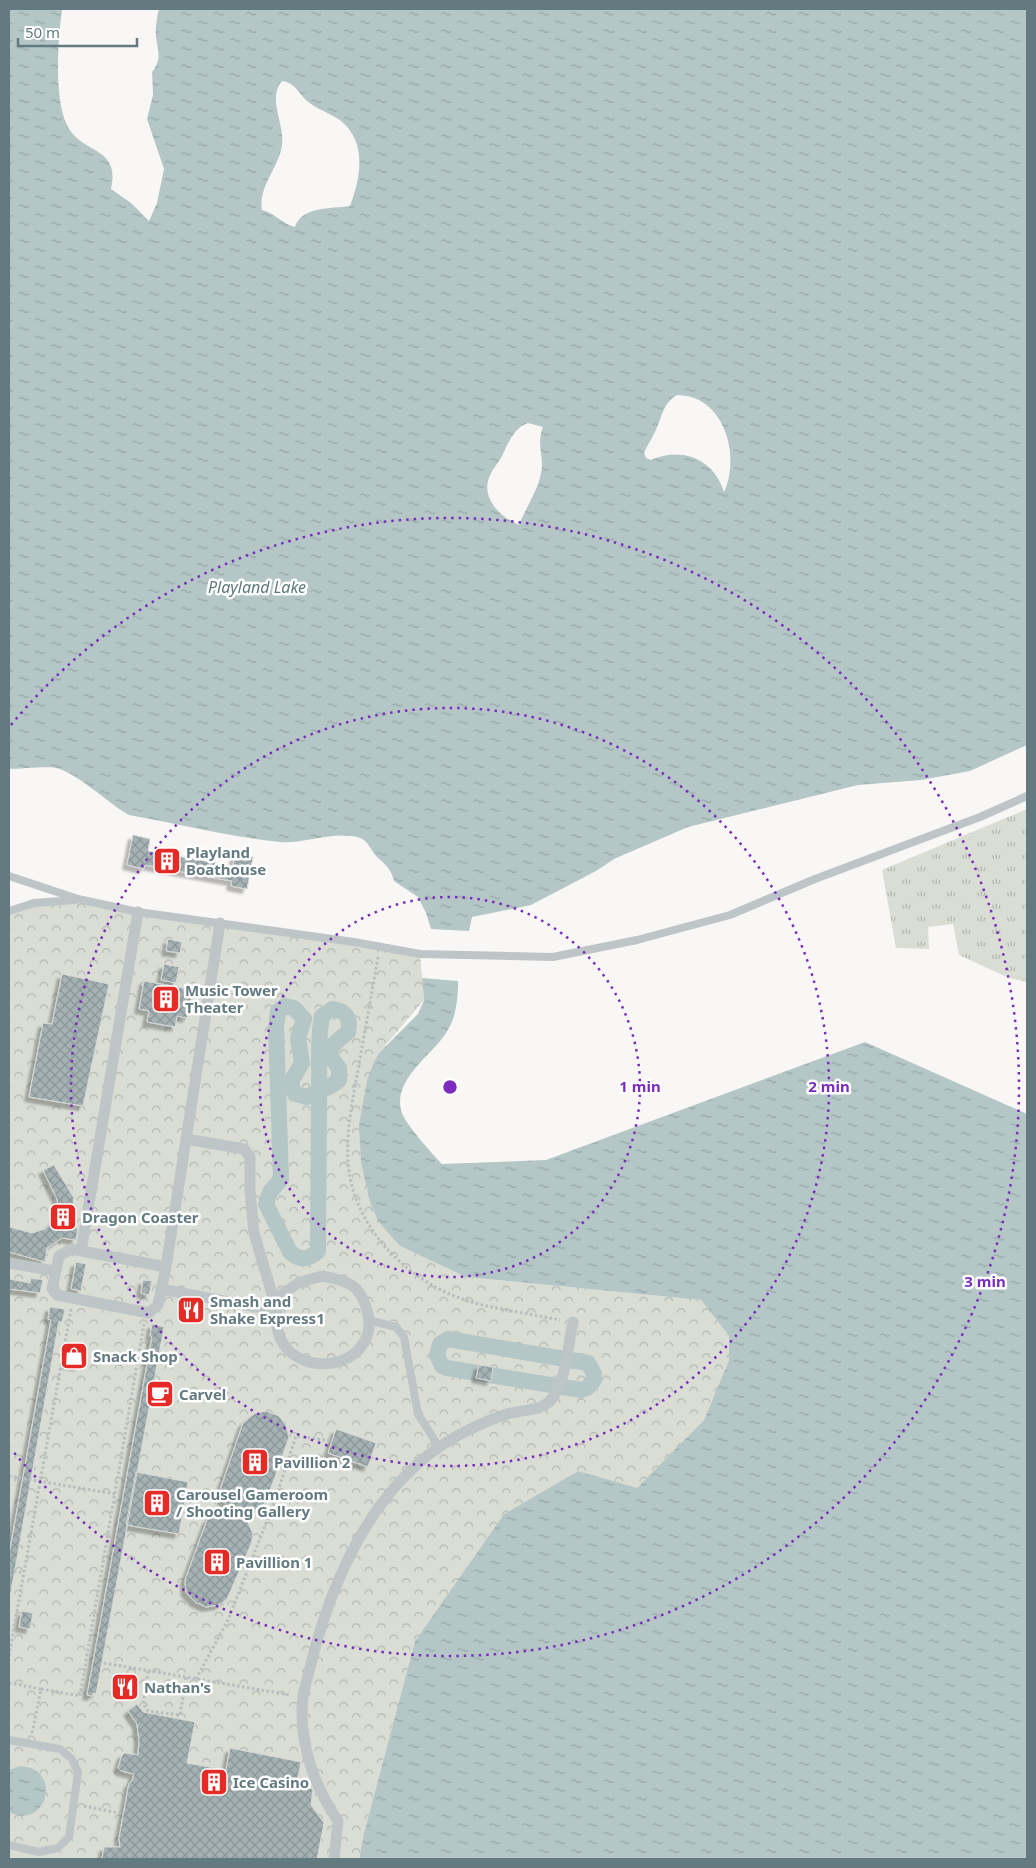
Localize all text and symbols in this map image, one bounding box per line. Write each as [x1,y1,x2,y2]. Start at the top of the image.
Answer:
scale bar [18,15,136,47]
text: 50 m [25,22,60,42]
water label: Playland Lake [208,576,306,598]
place label: Playland Boathouse [186,842,266,879]
building icon: Playland Boathouse [152,846,182,876]
place label: Music Tower Theater [185,980,278,1017]
building icon: Music Tower Theater [151,984,181,1014]
text: 1 min [619,1076,661,1096]
text: 2 min [808,1076,850,1096]
centre of rings [441,1078,459,1096]
building icon: Dragon Coaster [48,1202,78,1232]
place label: Dragon Coaster [82,1207,199,1227]
text: 3 min [964,1271,1006,1291]
place label: Smash and Shake Express1 [210,1291,325,1328]
restaurant icon: Smash and Shake Express1 [176,1295,206,1325]
shop icon: Snack Shop [59,1341,89,1371]
place label: Snack Shop [93,1346,178,1366]
cafe icon: Carvel [145,1379,175,1409]
place label: Carvel [179,1384,226,1404]
building icon: Pavillion 2 [240,1447,270,1477]
place label: Pavillion 2 [274,1452,351,1472]
place label: Carousel Gameroom / Shooting Gallery [176,1484,328,1521]
building icon: Carousel Gameroom / Shooting Gallery [142,1488,172,1518]
building icon: Pavillion 1 [202,1547,232,1577]
place label: Pavillion 1 [236,1552,312,1572]
restaurant icon: Nathan's [110,1672,140,1702]
place label: Nathan's [144,1677,211,1697]
building icon: Ice Casino [199,1767,229,1797]
place label: Ice Casino [233,1772,309,1792]

